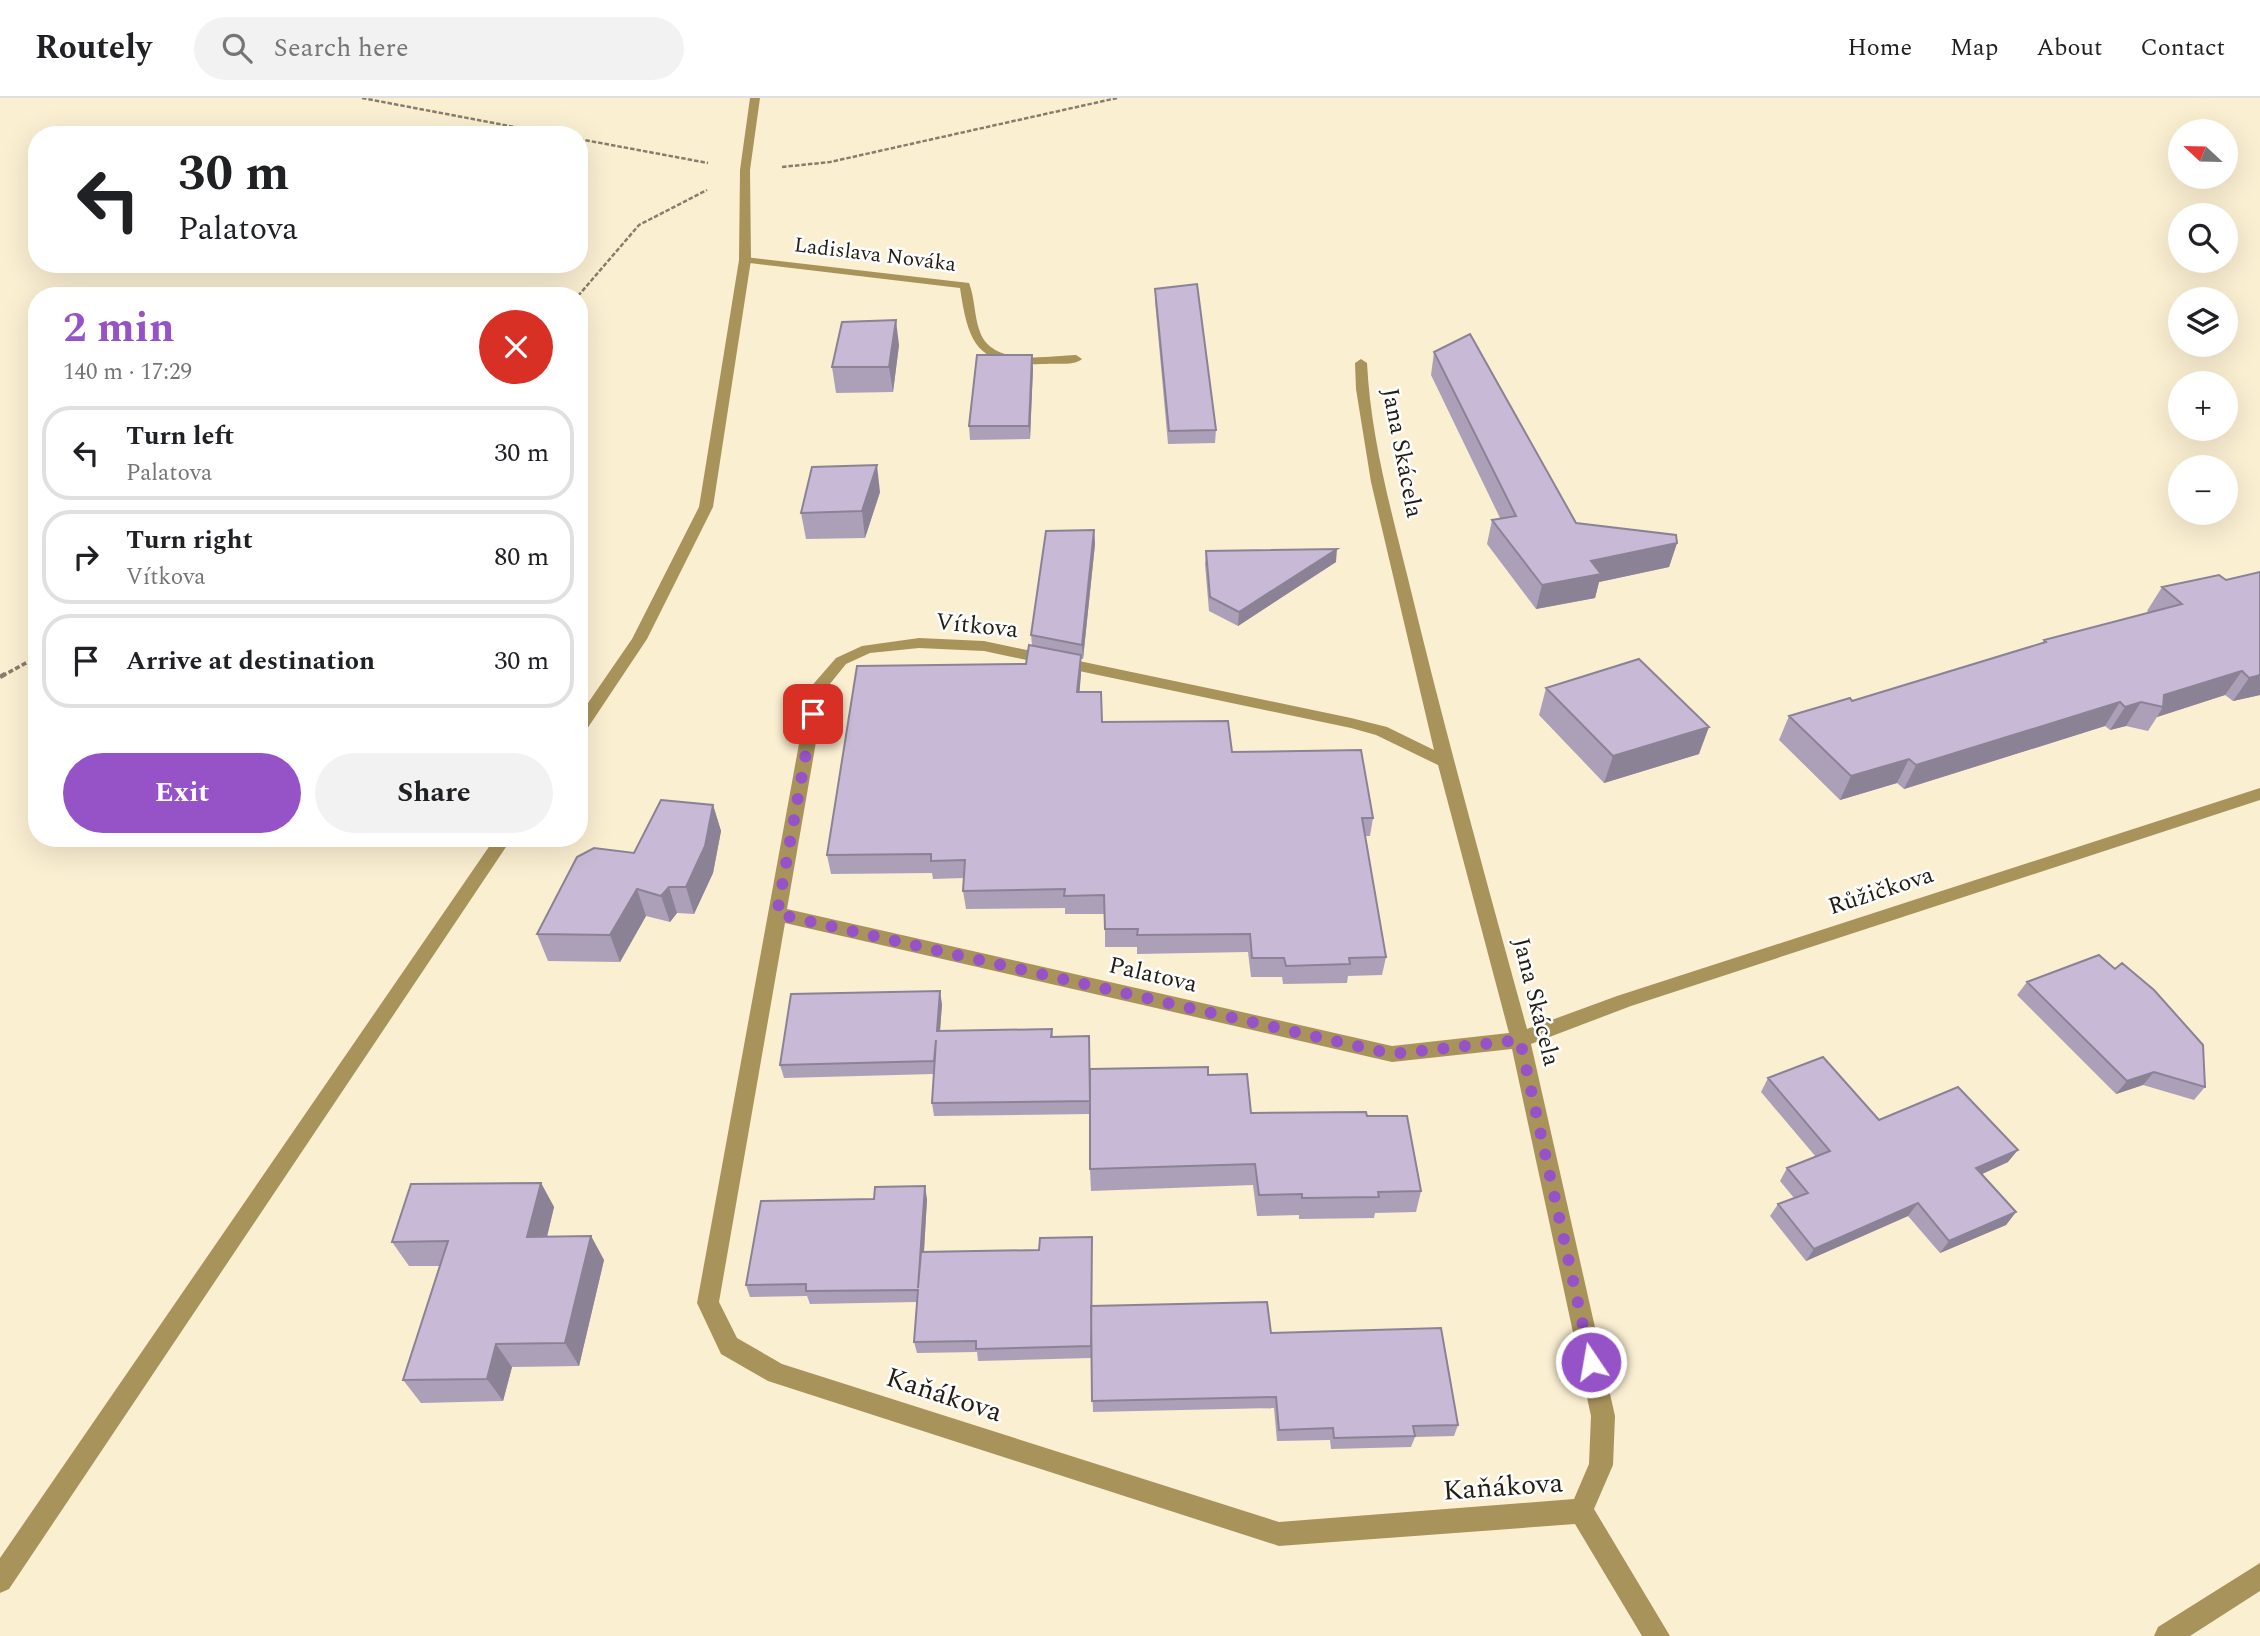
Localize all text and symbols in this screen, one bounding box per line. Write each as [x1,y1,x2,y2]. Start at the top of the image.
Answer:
search box [194,17,684,80]
text: Routely [35,23,152,73]
text: Search here [274,28,409,68]
icon: search [218,29,256,67]
text: Home [1847,30,1912,66]
text: Map [1950,30,1998,66]
text: About [2036,30,2102,66]
text: Contact [2140,30,2225,66]
north arrow [2168,119,2238,189]
map controls [2168,119,2238,525]
text: 30 m [178,137,289,212]
icon: left [63,154,154,245]
button: search [2168,203,2238,273]
text: Palatova [178,205,298,254]
street label: Ladislava Nováka [792,229,959,281]
button: layers [2168,287,2238,357]
text: 2 min [63,297,175,360]
button: close [479,310,553,384]
text: 140 m · 17:29 [63,355,192,390]
button: + [2168,371,2238,441]
street label: Jana Skácela [1372,385,1432,521]
text: Turn left [126,416,234,456]
text: 30 m [494,433,549,473]
icon: left [67,434,105,472]
button: − [2168,455,2238,525]
text: Palatova [126,456,212,491]
text: Turn right [126,520,253,560]
text: 80 m [494,537,549,577]
icon: right [67,538,105,576]
text: Vítkova [126,560,205,595]
street label: Vítkova [934,604,1020,648]
text: Arrive at destination [126,641,375,681]
text: 30 m [494,641,549,681]
icon: arrive [67,642,105,680]
pin [783,684,843,744]
icon: arrive [794,695,832,733]
button: Exit [63,753,301,833]
button: Share [315,753,553,833]
street label: Růžičkova [1824,857,1939,925]
street label: Jana Skácela [1503,934,1569,1070]
street label: Palatova [1105,947,1201,1003]
position arrow [1554,1325,1628,1399]
street label: Kaňákova [880,1356,1008,1434]
street label: Kaňákova [1441,1461,1565,1513]

